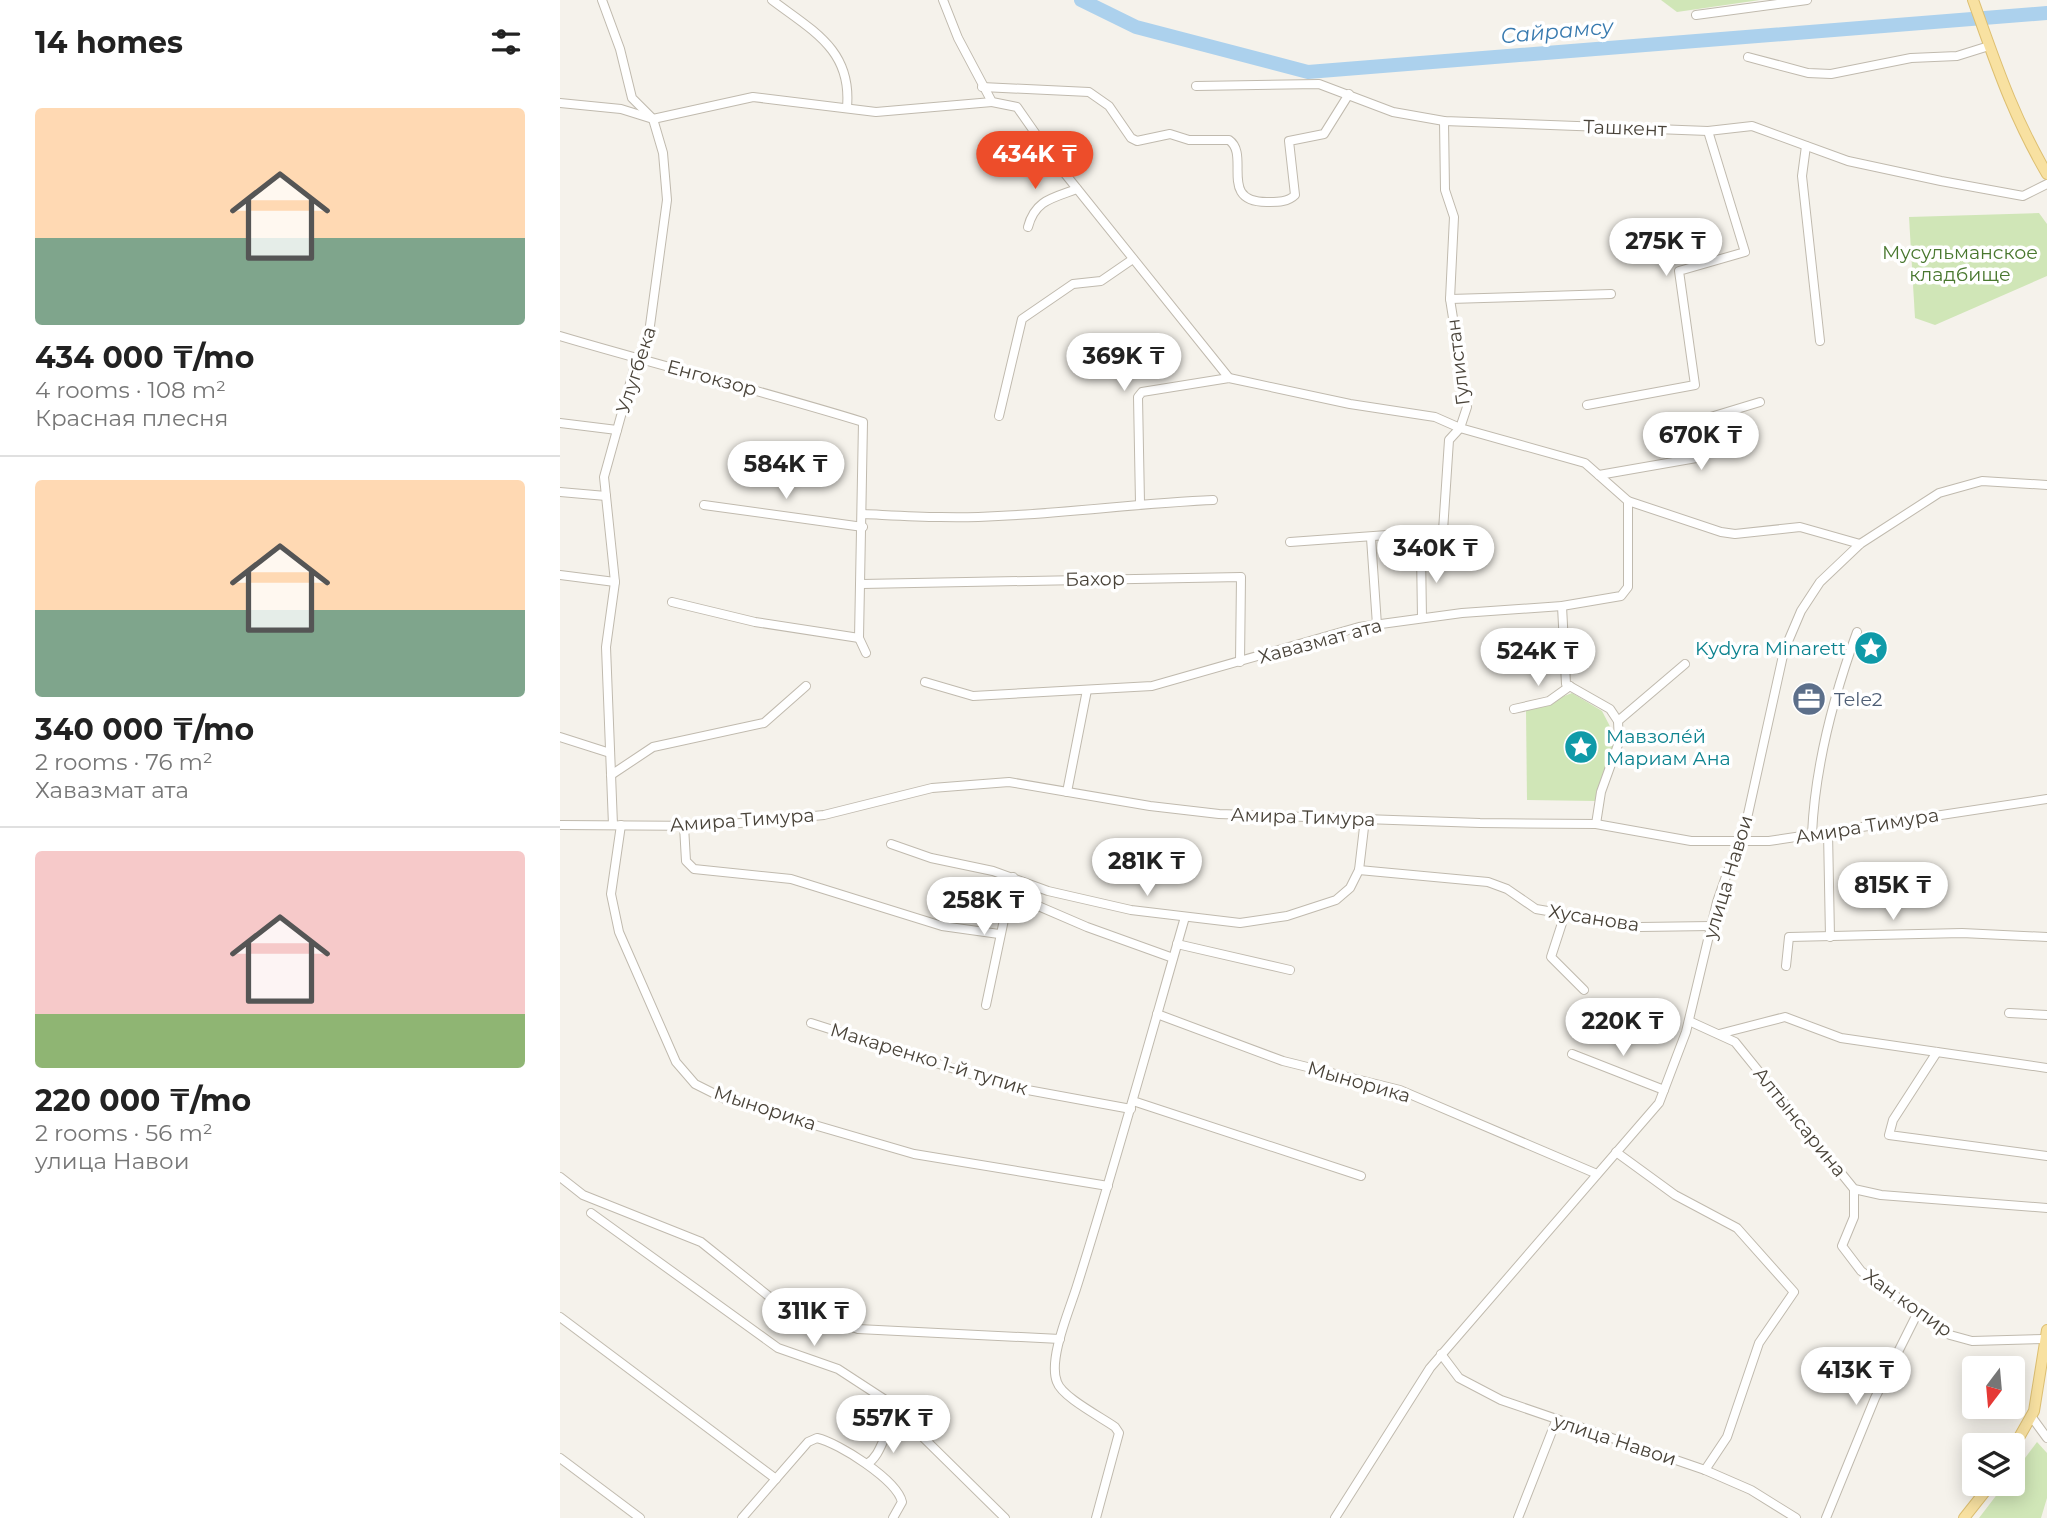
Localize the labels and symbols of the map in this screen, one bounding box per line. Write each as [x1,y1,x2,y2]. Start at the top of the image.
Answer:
water label: Сайрамсу [1500,14,1616,48]
street label: Ташкент [1583,115,1667,141]
pin: 434K ₸ [978,132,1092,191]
pin: 275K ₸ [1609,218,1723,278]
park label: Мусульманское кладбище [1882,241,2038,286]
street label: Гулистан [1441,317,1475,407]
street label: Улугбека [611,324,661,416]
pin: 369K ₸ [1067,334,1181,393]
street label: Енгокзор [664,355,760,401]
pin: 670K ₸ [1644,412,1758,472]
pin: 584K ₸ [729,442,843,501]
pin: 340K ₸ [1379,526,1493,585]
street label: Бахор [1065,567,1125,591]
street label: Хавазмат ата [1256,613,1384,669]
pin: 524K ₸ [1481,628,1595,688]
place icon: Kydyra Minarett [1852,629,1890,667]
place label: Kydyra Minarett [1695,637,1846,660]
office icon: Tele2 [1790,680,1828,718]
place label: Tele2 [1834,688,1883,711]
place label: Мавзоле́й Мариам Ана [1606,725,1731,770]
place icon: Мавзоле́й Мариам Ана [1562,728,1600,766]
street label: Амира Тимура [669,803,815,837]
street label: Амира Тимура [1230,803,1376,831]
street label: Амира Тимура [1794,803,1940,849]
street label: улица Навои [1698,813,1758,942]
pin: 281K ₸ [1090,838,1204,898]
pin: 815K ₸ [1836,862,1950,922]
pin: 258K ₸ [927,878,1041,937]
street label: Хусанова [1547,899,1641,937]
pin: 220K ₸ [1566,998,1680,1058]
street label: Макаренко 1-й тупик [827,1018,1031,1100]
street label: Мынорика [1305,1056,1413,1108]
street label: Алтынсарина [1749,1062,1851,1182]
street label: Мынорика [711,1081,819,1135]
street label: Хан копир [1859,1264,1957,1342]
pin: 311K ₸ [757,1288,871,1348]
pin: 413K ₸ [1799,1348,1913,1407]
north arrow [1962,1356,2025,1419]
pin: 557K ₸ [836,1396,950,1455]
street label: улица Навои [1550,1409,1679,1471]

